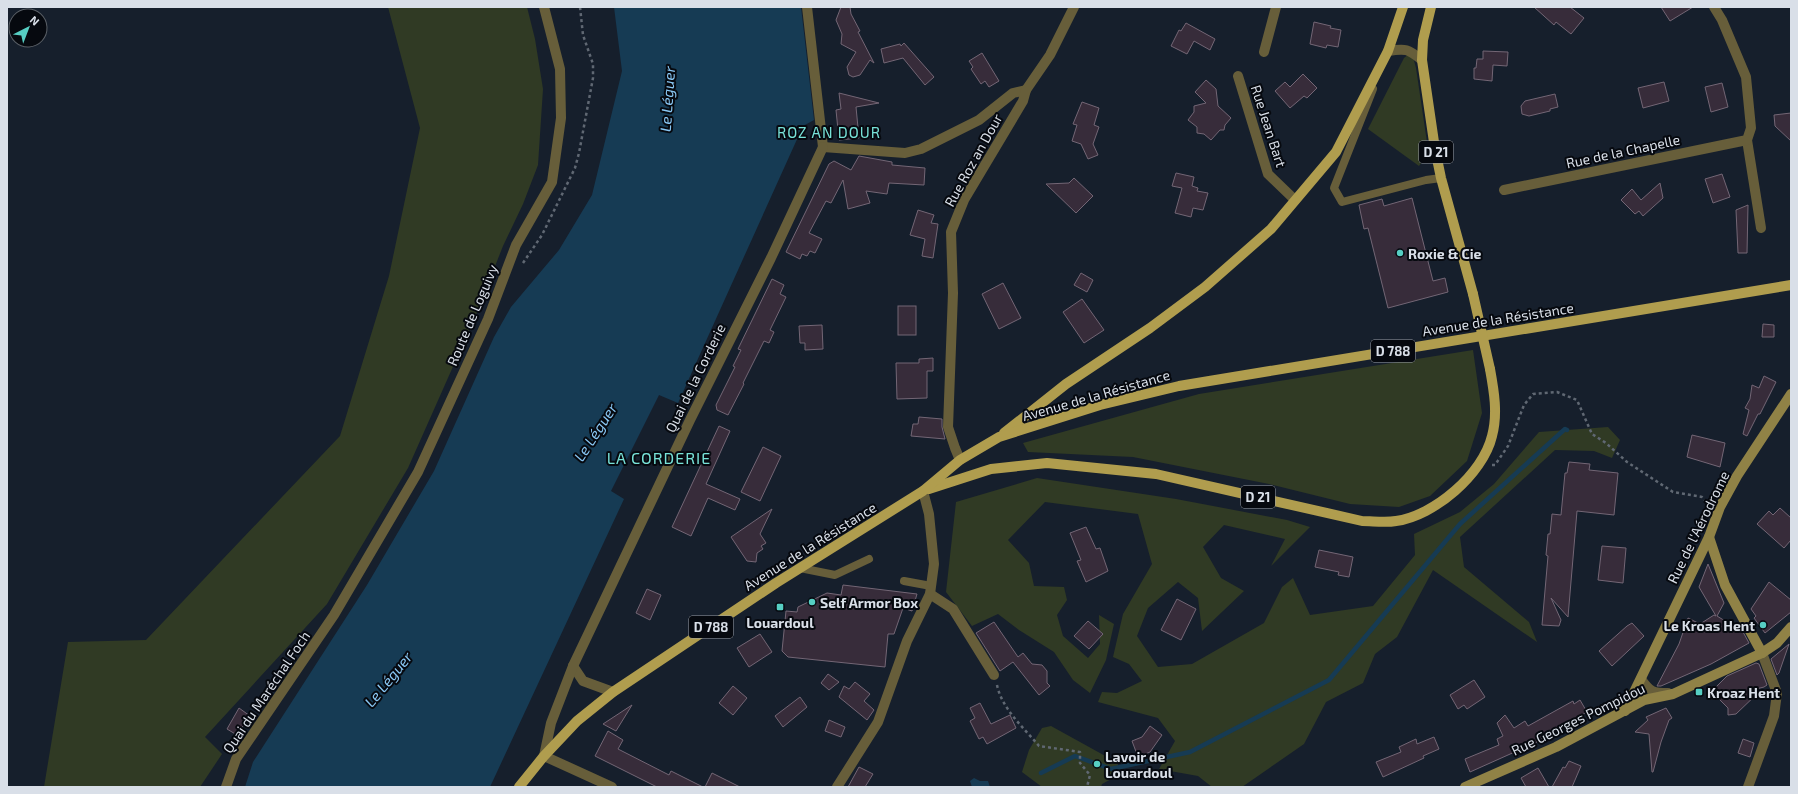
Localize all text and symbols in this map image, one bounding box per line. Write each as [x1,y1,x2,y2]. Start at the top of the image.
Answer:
north arrow [8,8,48,48]
text: N [28,13,42,28]
water label: Le Léguer [656,65,678,132]
street label: Rue Jean Bart [1248,83,1290,169]
street label: Rue Roz an Dour [940,110,1006,210]
district label: ROZ AN DOUR [777,123,881,141]
street label: Rue de la Chapelle [1564,131,1682,171]
road number: D 21 [1419,141,1453,163]
place label: Roxie & Cie [1408,245,1482,262]
marker: Roxie & Cie [1395,248,1405,258]
street label: Route de Loguivy [443,261,501,368]
street label: Avenue de la Résistance [1421,299,1575,339]
street label: Quai de la Corderie [661,321,729,435]
road number: D 788 [1371,340,1415,362]
street label: Avenue de la Résistance [1020,366,1172,424]
water label: Le Léguer [570,399,621,464]
district label: LA CORDERIE [607,448,711,467]
street label: Rue de l'Aérodrome [1663,468,1733,586]
road number: D 21 [1241,486,1275,508]
street label: Avenue de la Résistance [741,498,879,594]
place label: Self Armor Box [820,594,918,611]
marker: Self Armor Box [807,597,817,607]
marker: Louardoul [775,602,785,612]
place label: Louardoul [746,614,814,631]
road number: D 788 [689,616,733,638]
place label: Le Kroas Hent [1663,617,1755,634]
marker: Le Kroas Hent [1758,620,1768,630]
street label: Quai du Maréchal Foch [219,628,313,756]
water label: Le Léguer [360,647,416,710]
street label: Rue Georges Pompidou [1508,679,1648,759]
place label: Kroaz Hent [1707,684,1780,701]
marker: Kroaz Hent [1694,687,1704,697]
place label: Lavoir de Louardoul [1105,748,1173,781]
marker: Lavoir de Louardoul [1092,759,1102,769]

